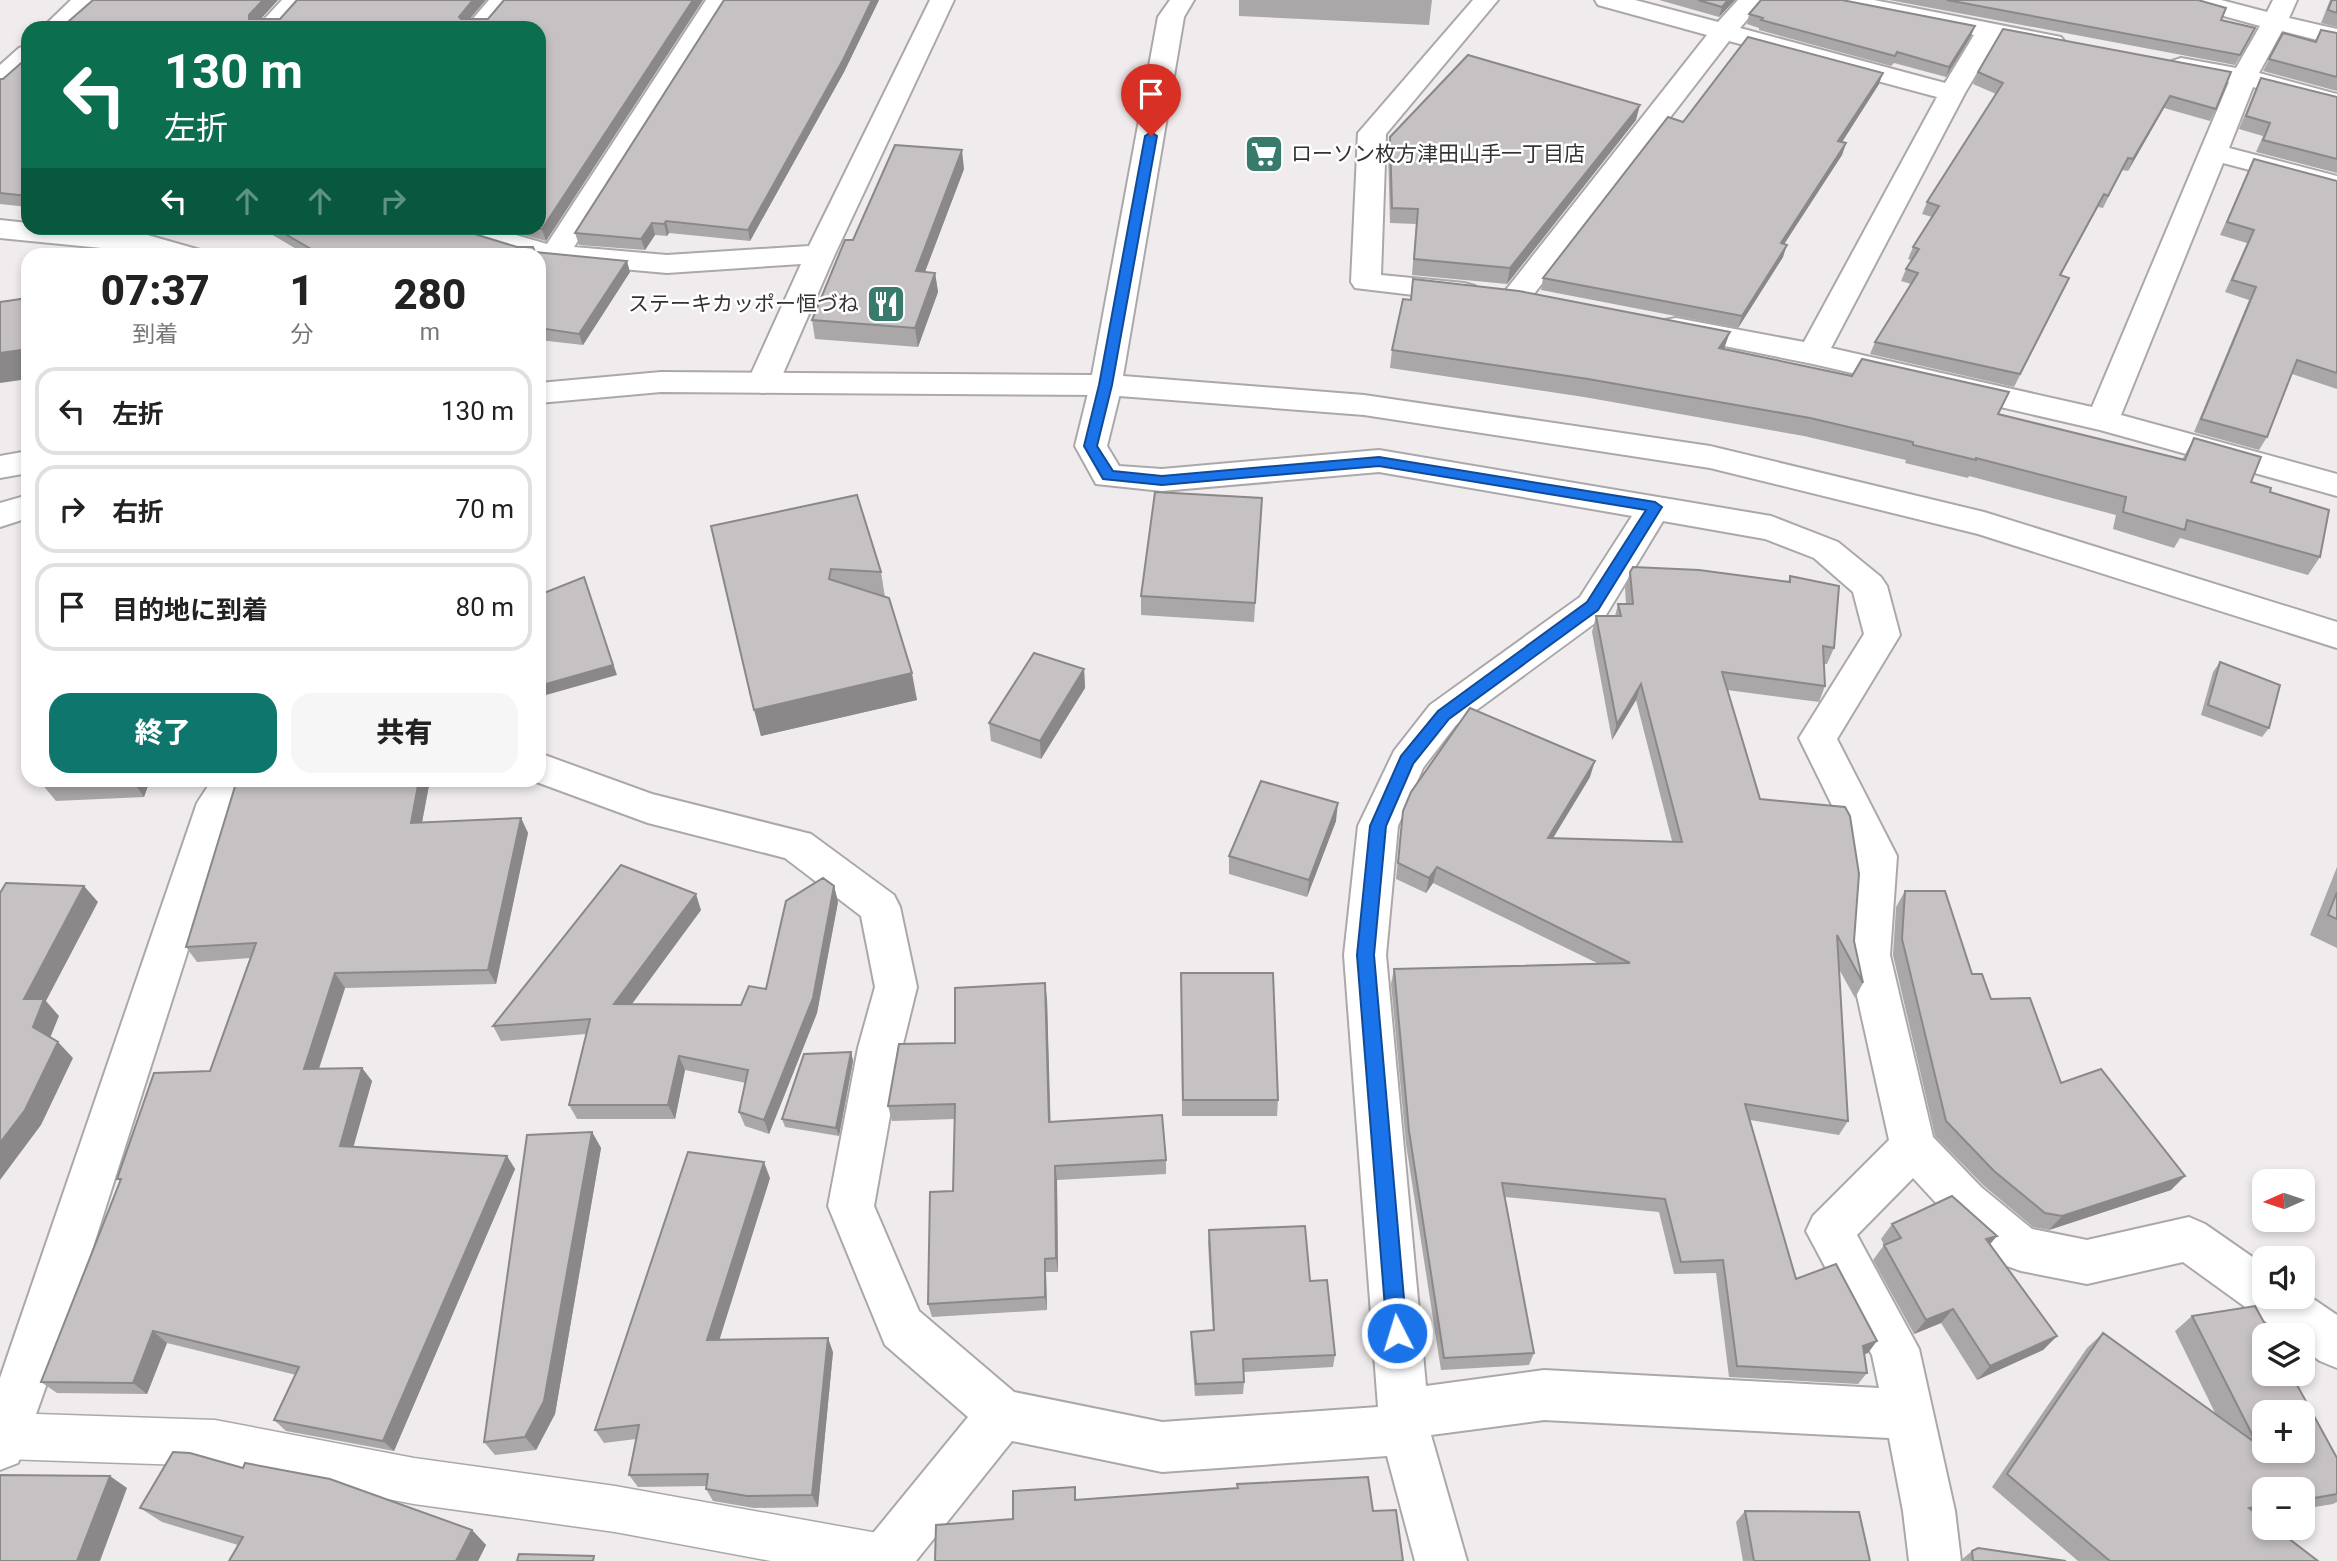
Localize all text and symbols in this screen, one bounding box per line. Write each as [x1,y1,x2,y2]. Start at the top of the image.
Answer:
text: 130 m [164,43,303,100]
icon: left [49,49,140,140]
pin [1121,64,1181,136]
icon: arrive [1132,75,1170,113]
text: 左折 [164,109,228,147]
supermarket icon: ローソン枚方津田山手一丁目店 [1243,133,1285,175]
place label: ローソン枚方津田山手一丁目店 [1291,142,1585,166]
icon: left [155,182,193,220]
icon: ahead [228,182,266,220]
icon: ahead [301,182,339,220]
icon: right [374,182,412,220]
text: 07:37 [101,266,210,315]
text: 1 [290,266,314,315]
text: 280 [394,270,466,319]
restaurant icon: ステーキカッポー恒づね [865,283,907,325]
place label: ステーキカッポー恒づね [628,292,859,316]
text: m [420,319,440,346]
text: 到着 [132,321,178,348]
text: 分 [290,321,313,348]
icon: left [53,392,91,430]
text: 130 m [441,396,514,426]
text: 左折 [112,399,164,429]
icon: right [53,490,91,528]
text: 70 m [456,494,514,524]
text: 右折 [112,497,164,527]
icon: arrive [53,588,91,626]
text: 80 m [456,592,514,622]
text: 目的地に到着 [112,595,268,625]
button: 終了 [49,693,277,773]
button: 共有 [291,693,518,773]
north arrow [2252,1169,2315,1232]
map controls [2252,1169,2315,1540]
button: sound [2252,1246,2315,1309]
position arrow [1360,1296,1434,1370]
button: layers [2252,1323,2315,1386]
button: + [2252,1400,2315,1463]
button: − [2252,1477,2315,1540]

